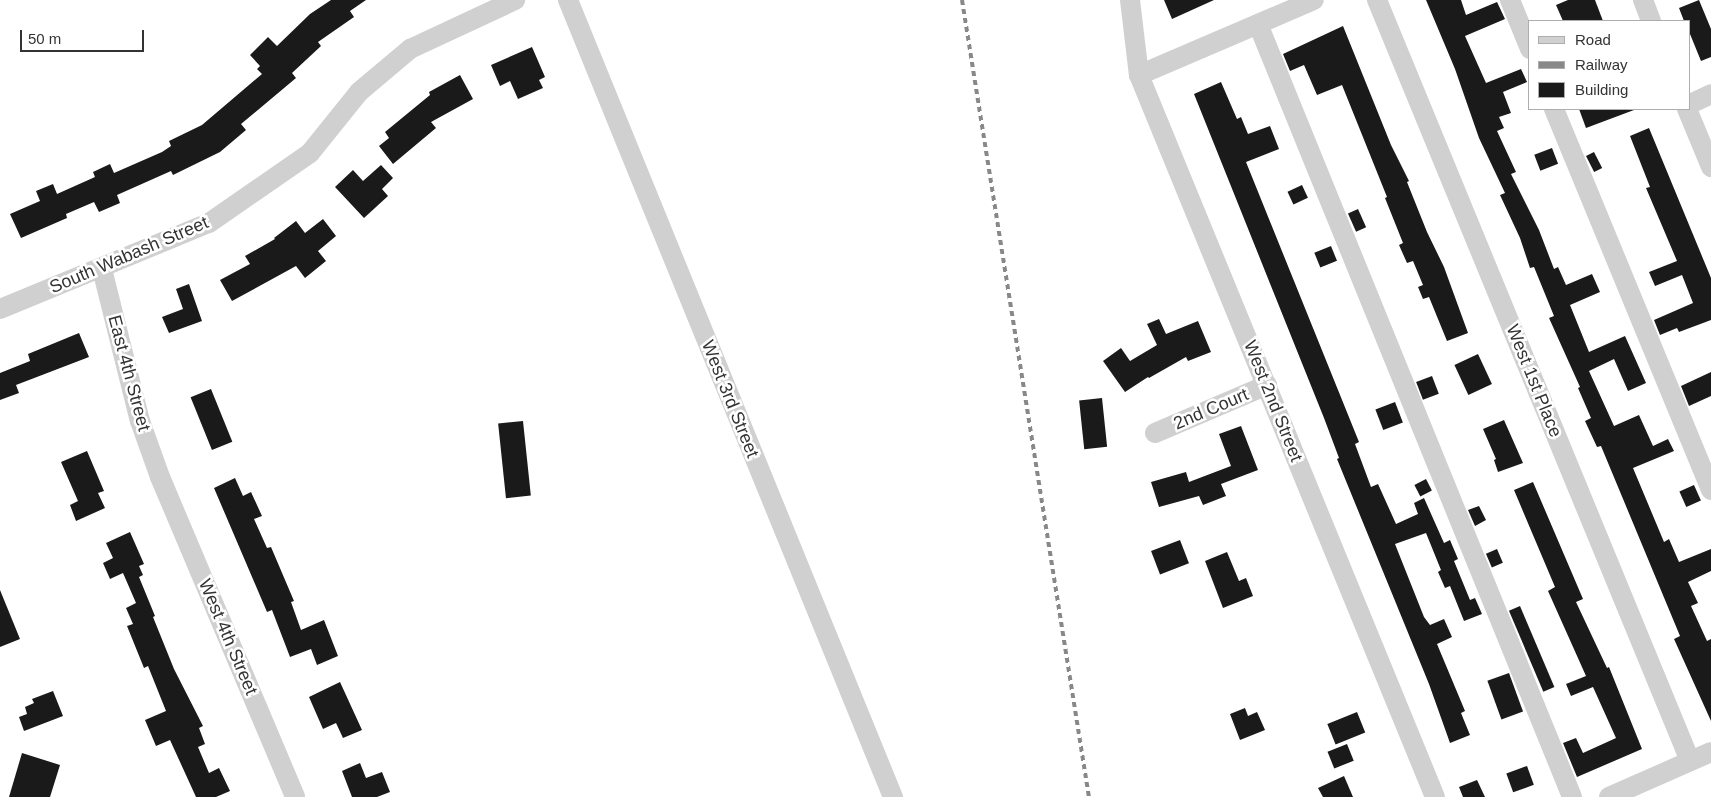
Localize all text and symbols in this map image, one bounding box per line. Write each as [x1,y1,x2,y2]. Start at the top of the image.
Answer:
scale bar [22,20,146,52]
legend [1528,20,1691,110]
text: 50 m [28,30,61,47]
text: Road [1575,31,1611,48]
text: Railway [1575,56,1628,73]
text: Building [1575,81,1628,98]
street label: South Wabash Street [46,212,212,298]
street label: East 4th Street [103,313,155,433]
street label: West 1st Place [1502,321,1566,441]
street label: West 3rd Street [697,337,763,461]
street label: West 2nd Street [1239,337,1307,465]
street label: 2nd Court [1170,384,1252,434]
street label: West 4th Street [194,576,262,698]

